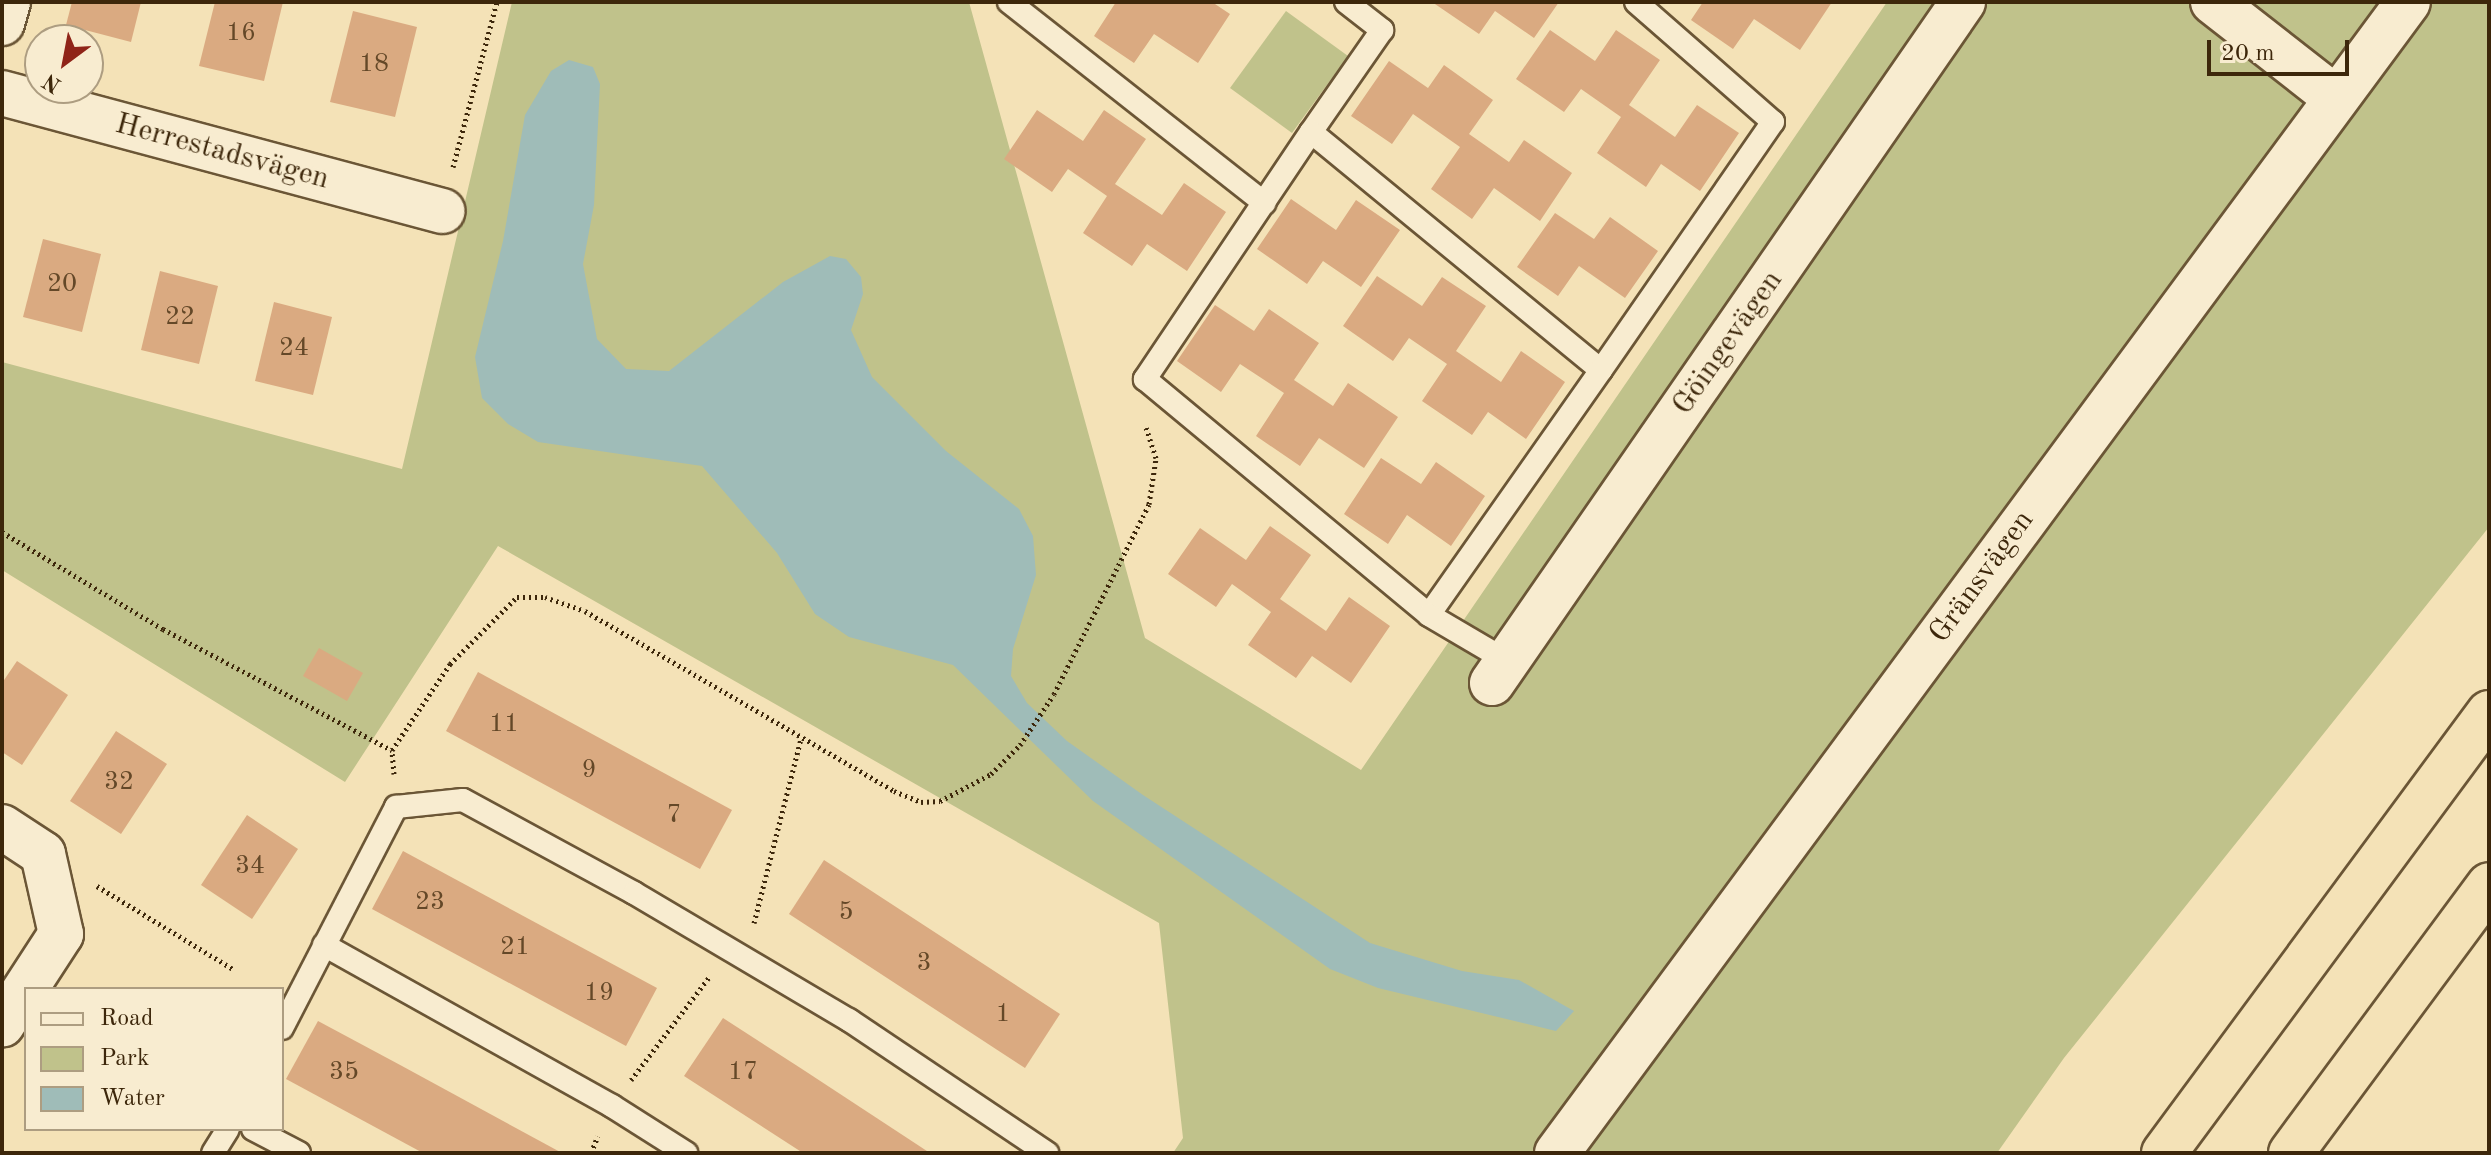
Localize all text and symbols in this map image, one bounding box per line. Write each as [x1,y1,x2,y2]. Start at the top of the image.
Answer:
house number: 16 [226,18,256,50]
north arrow [24,24,104,104]
scale bar [2211,24,2353,74]
text: 20 m [2221,42,2275,66]
house number: 18 [359,49,389,81]
text: N [39,69,65,96]
street label: Herrestadsvägen [111,106,333,198]
street label: Göingevägen [1665,264,1791,422]
house number: 20 [47,269,77,301]
house number: 22 [165,302,195,334]
house number: 24 [279,333,309,365]
street label: Gränsvägen [1922,504,2042,650]
house number: 11 [489,709,519,741]
house number: 9 [581,755,597,787]
house number: 32 [104,767,134,799]
house number: 7 [666,800,682,832]
house number: 34 [235,851,265,883]
house number: 23 [415,887,445,919]
house number: 5 [838,897,854,929]
house number: 21 [500,932,530,964]
house number: 3 [916,948,932,980]
house number: 19 [584,978,614,1010]
legend [24,987,284,1131]
house number: 1 [995,999,1011,1031]
text: Road [100,1007,153,1031]
text: Park [100,1047,149,1071]
house number: 35 [329,1057,359,1089]
house number: 17 [728,1057,758,1089]
text: Water [100,1087,165,1111]

